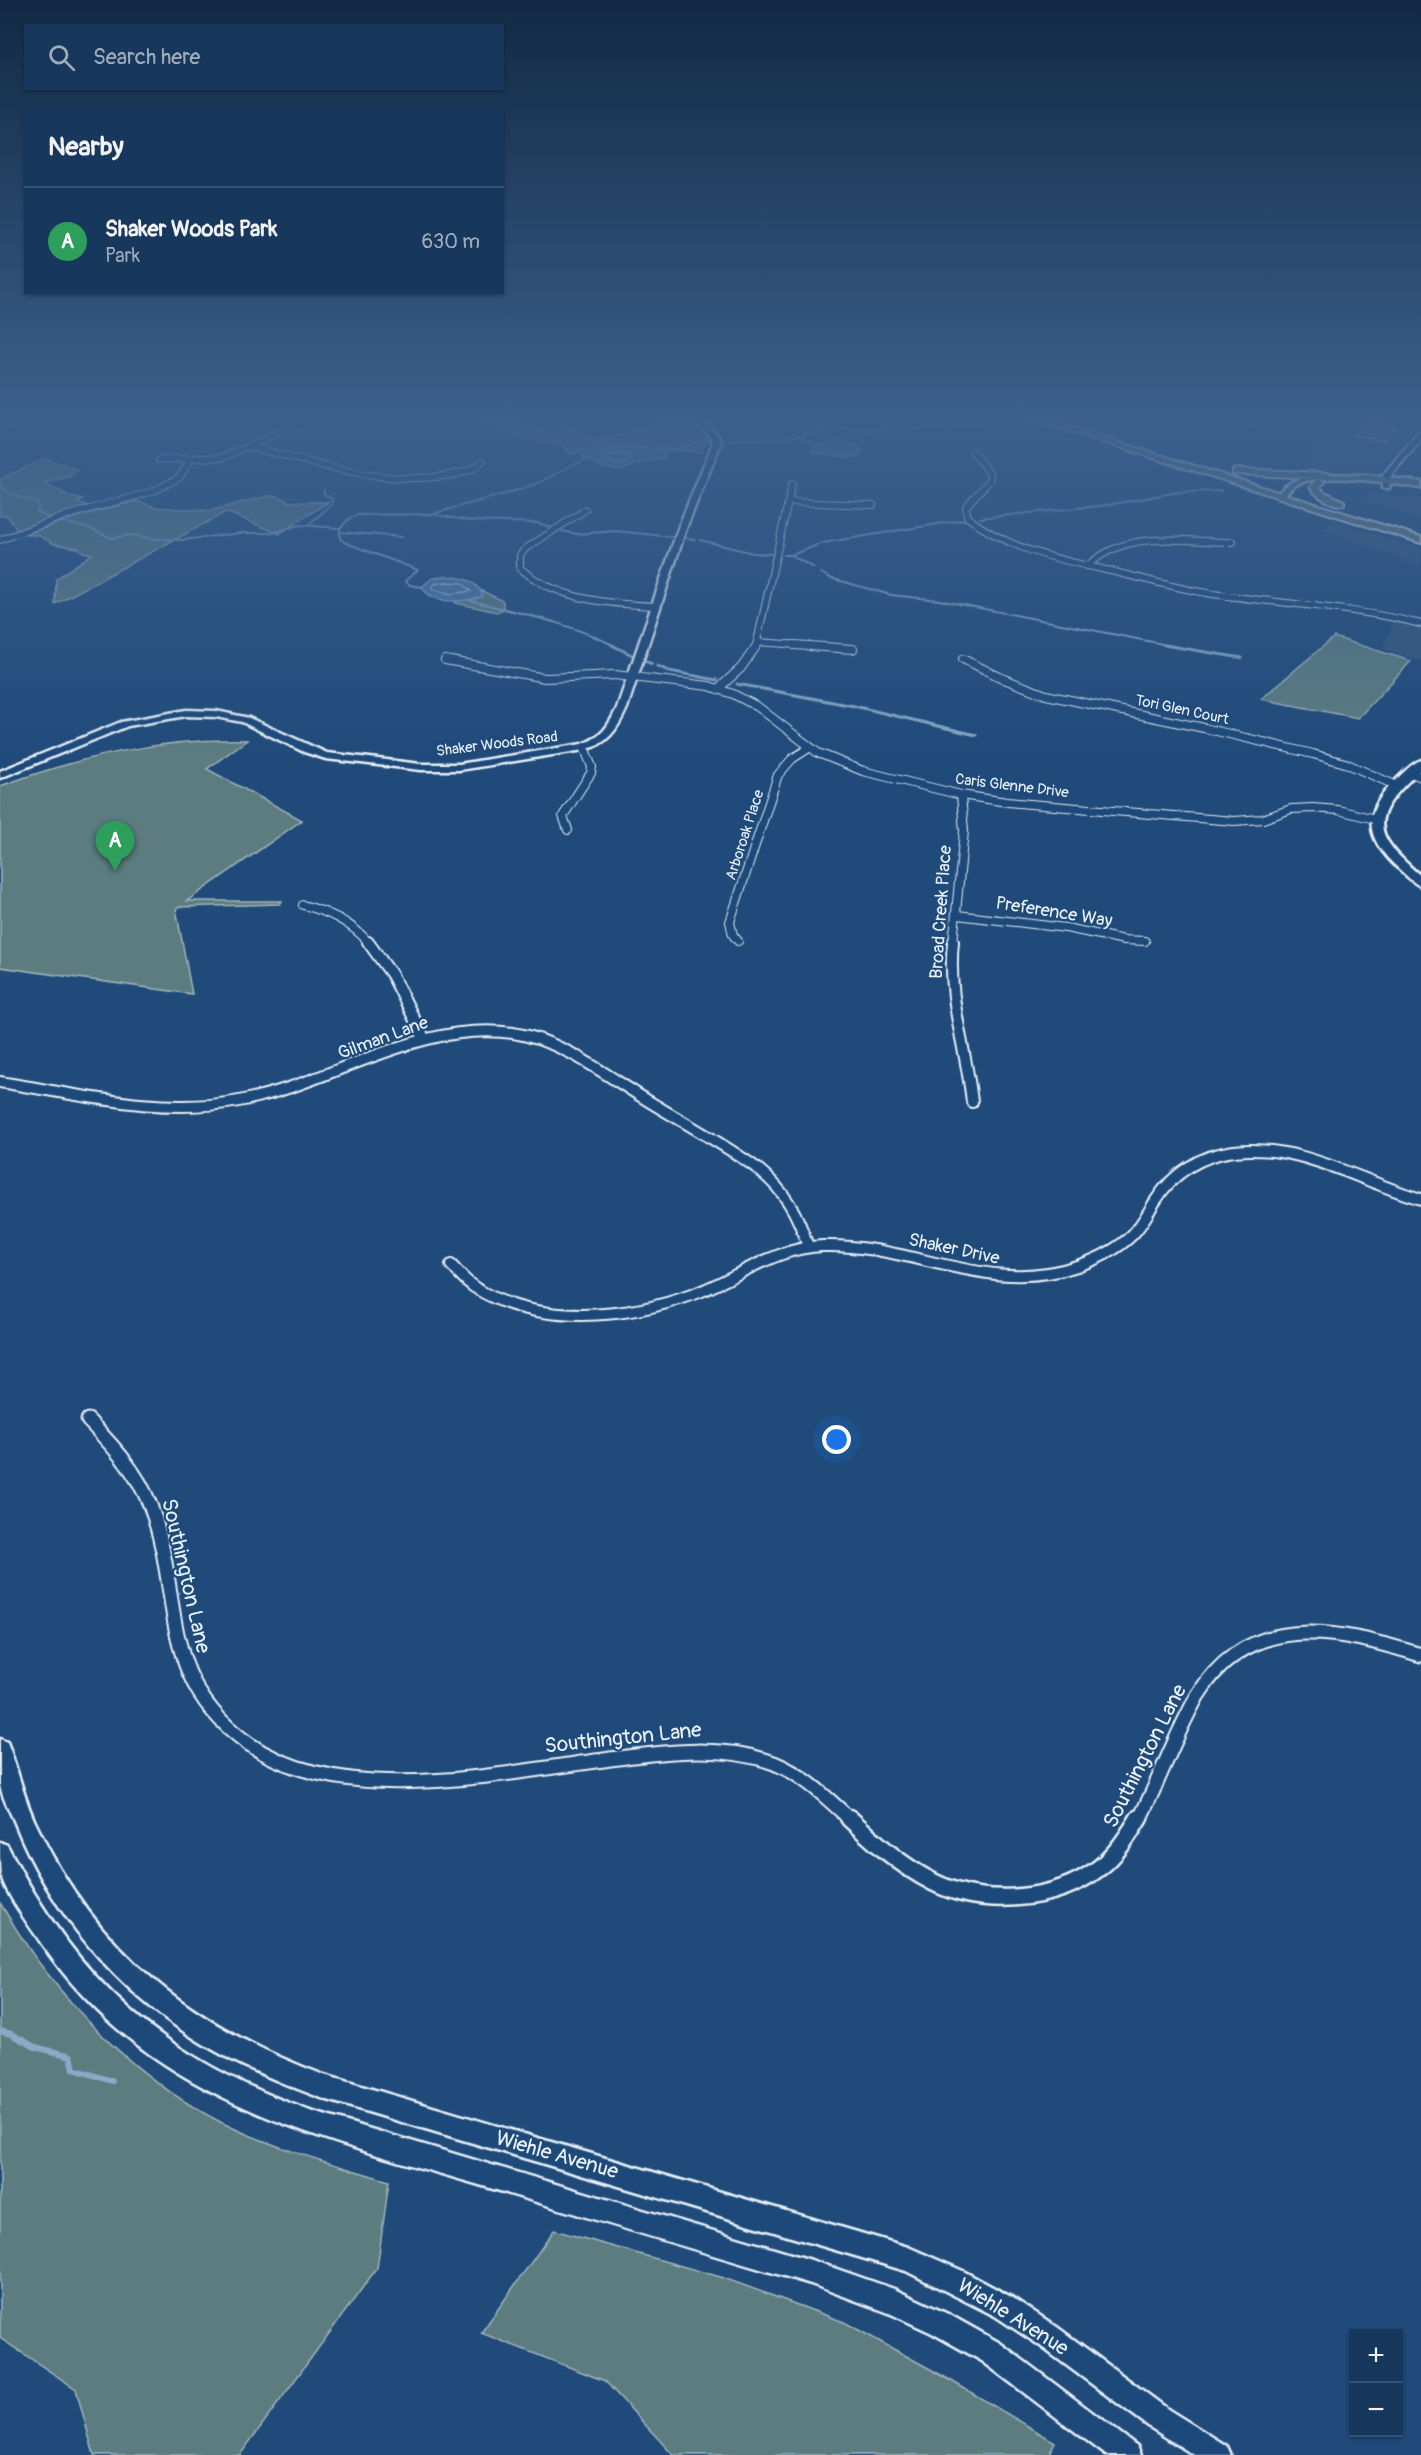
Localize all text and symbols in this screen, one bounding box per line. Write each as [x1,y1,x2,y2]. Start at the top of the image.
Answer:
search box [24,24,504,90]
icon: search [45,41,78,74]
text: Search here [93,43,200,71]
text: Nearby [48,131,124,163]
text: Shaker Woods Park [105,215,277,243]
text: A [61,229,74,254]
text: 630 m [421,229,480,254]
text: Park [105,243,140,268]
street label: Tori Glen Court [1133,691,1232,729]
street label: Shaker Woods Road [435,727,559,761]
street label: Caris Glenne Drive [954,770,1070,802]
street label: Arboroak Place [721,787,769,883]
pin: A [96,822,134,871]
street label: Broad Creek Place [925,844,957,980]
street label: Preference Way [994,891,1114,933]
street label: Gilman Lane [335,1011,431,1065]
street label: Shaker Drive [906,1228,1002,1270]
your location [822,1425,851,1454]
street label: Southington Lane [155,1496,217,1657]
street label: Southington Lane [1097,1679,1193,1832]
street label: Southington Lane [543,1716,704,1760]
street label: Wiehle Avenue [493,2125,622,2186]
street label: Wiehle Avenue [952,2272,1074,2362]
map controls [1349,2329,1403,2437]
button: + [1349,2329,1403,2383]
button: − [1349,2383,1403,2437]

